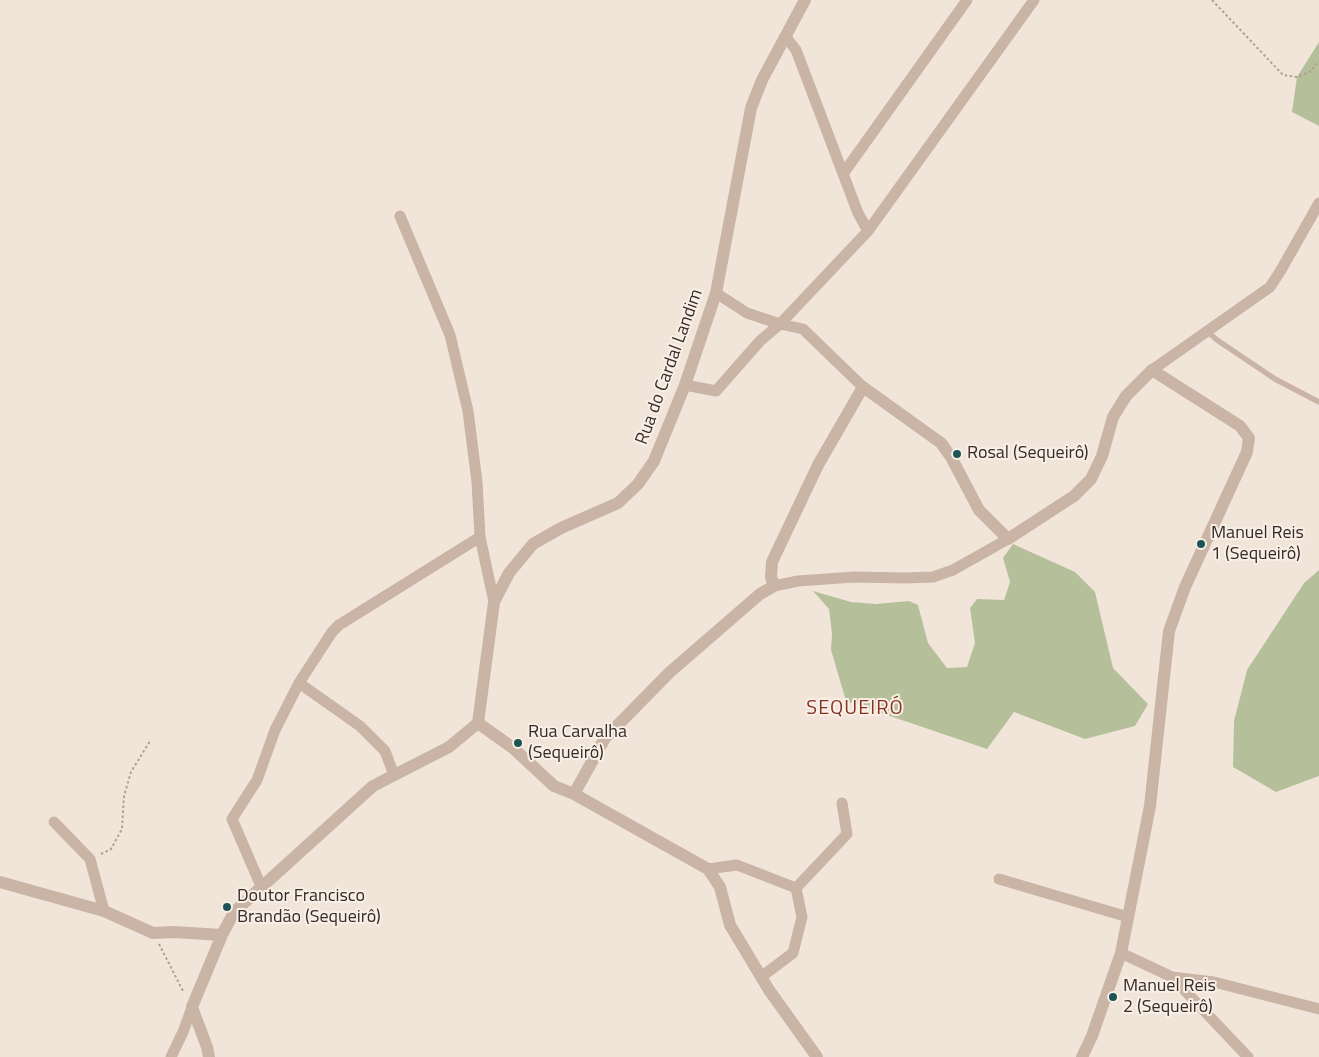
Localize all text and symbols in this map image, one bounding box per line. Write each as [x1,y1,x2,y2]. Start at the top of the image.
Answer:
street label: Rua do Cardal Landim [632,286,708,448]
place label: Rosal (Sequeirô) [967,443,1089,465]
marker: Rosal (Sequeirô) [951,448,963,460]
place label: Manuel Reis 1 (Sequeirô) [1211,523,1304,566]
marker: Manuel Reis 1 (Sequeirô) [1195,538,1207,550]
district label: SEQUEIRÓ [805,697,905,721]
place label: Rua Carvalha (Sequeirô) [528,722,627,764]
marker: Rua Carvalha (Sequeirô) [512,737,524,749]
place label: Doutor Francisco Brandão (Sequeirô) [237,886,381,929]
marker: Doutor Francisco Brandão (Sequeirô) [221,901,233,913]
place label: Manuel Reis 2 (Sequeirô) [1123,976,1216,1019]
marker: Manuel Reis 2 (Sequeirô) [1107,991,1119,1003]

